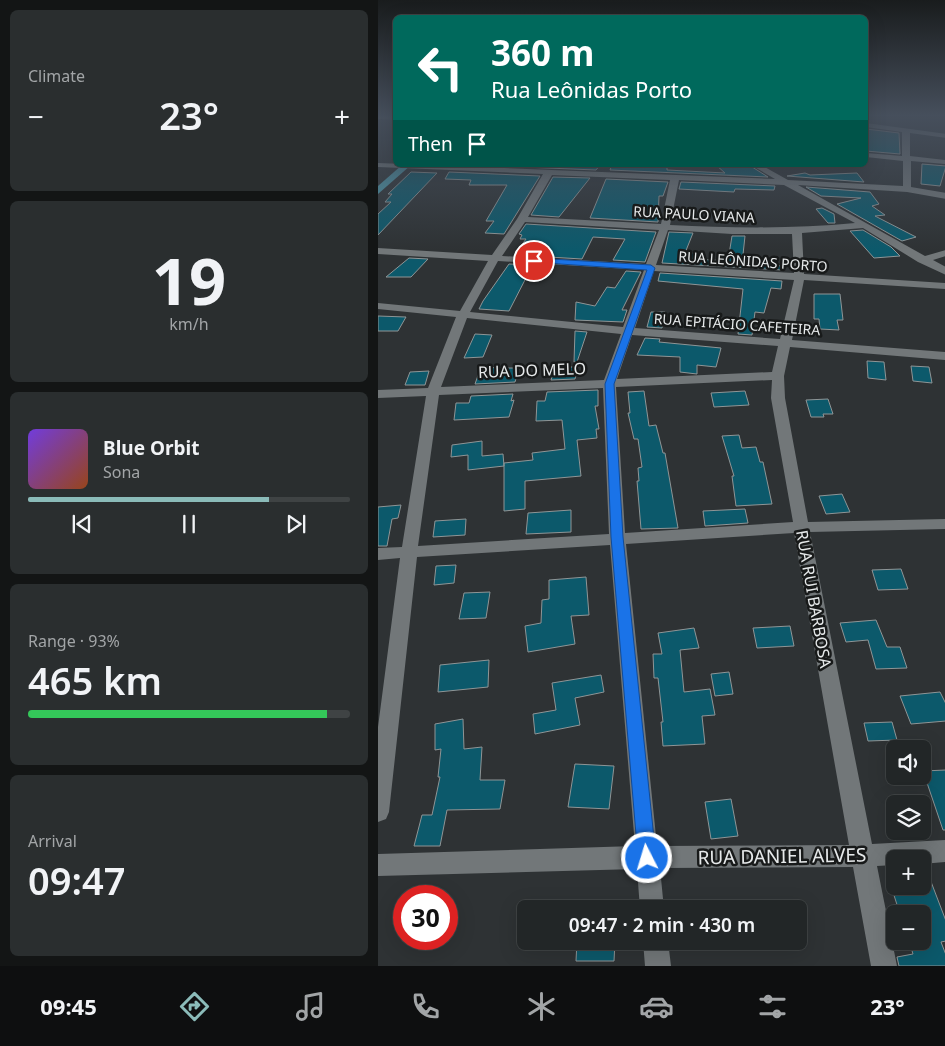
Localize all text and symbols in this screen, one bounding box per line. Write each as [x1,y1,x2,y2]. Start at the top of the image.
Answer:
text: 360 m [491,29,594,76]
icon: left [408,35,473,100]
text: Climate [28,65,85,87]
text: Rua Leônidas Porto [491,74,692,104]
text: 23° [159,89,219,141]
text: − [28,97,44,135]
text: + [334,97,350,135]
icon: arrive [463,130,491,158]
text: Then [408,131,453,157]
street label: RUA PAULO VIANA [633,201,755,227]
text: 19 [152,236,226,324]
pin [513,240,555,282]
street label: RUA LEÔNIDAS PORTO [678,246,828,276]
icon: arrive [520,247,548,275]
street label: RUA EPITÁCIO CAFETEIRA [653,309,821,339]
text: km/h [169,313,209,335]
street label: RUA DO MELO [478,357,586,383]
text: Blue Orbit [103,435,199,461]
text: Sona [103,461,140,483]
icon: previous [68,510,96,538]
icon: pause [175,510,203,538]
icon: next [282,510,310,538]
street label: RUA RUI BARBOSA [791,528,837,670]
text: Range · 93% [28,630,120,652]
text: 465 km [28,654,162,706]
map controls [886,740,931,950]
button: sound [886,740,931,785]
button: layers [886,795,931,840]
text: Arrival [28,830,77,852]
position arrow [620,831,672,883]
street label: RUA DANIEL ALVES [697,842,867,870]
button: + [886,850,931,895]
text: 09:47 [28,854,125,906]
speed limit sign: 30 [393,885,458,950]
button: − [886,905,931,950]
text: 09:47 · 2 min · 430 m [569,912,755,938]
icon: directions [177,989,212,1024]
icon: music [293,989,328,1024]
icon: phone [408,989,443,1024]
icon: climate [524,989,559,1024]
icon: car [639,989,674,1024]
icon: filters [755,989,790,1024]
text: 09:45 [40,991,97,1021]
text: 23° [870,991,905,1021]

